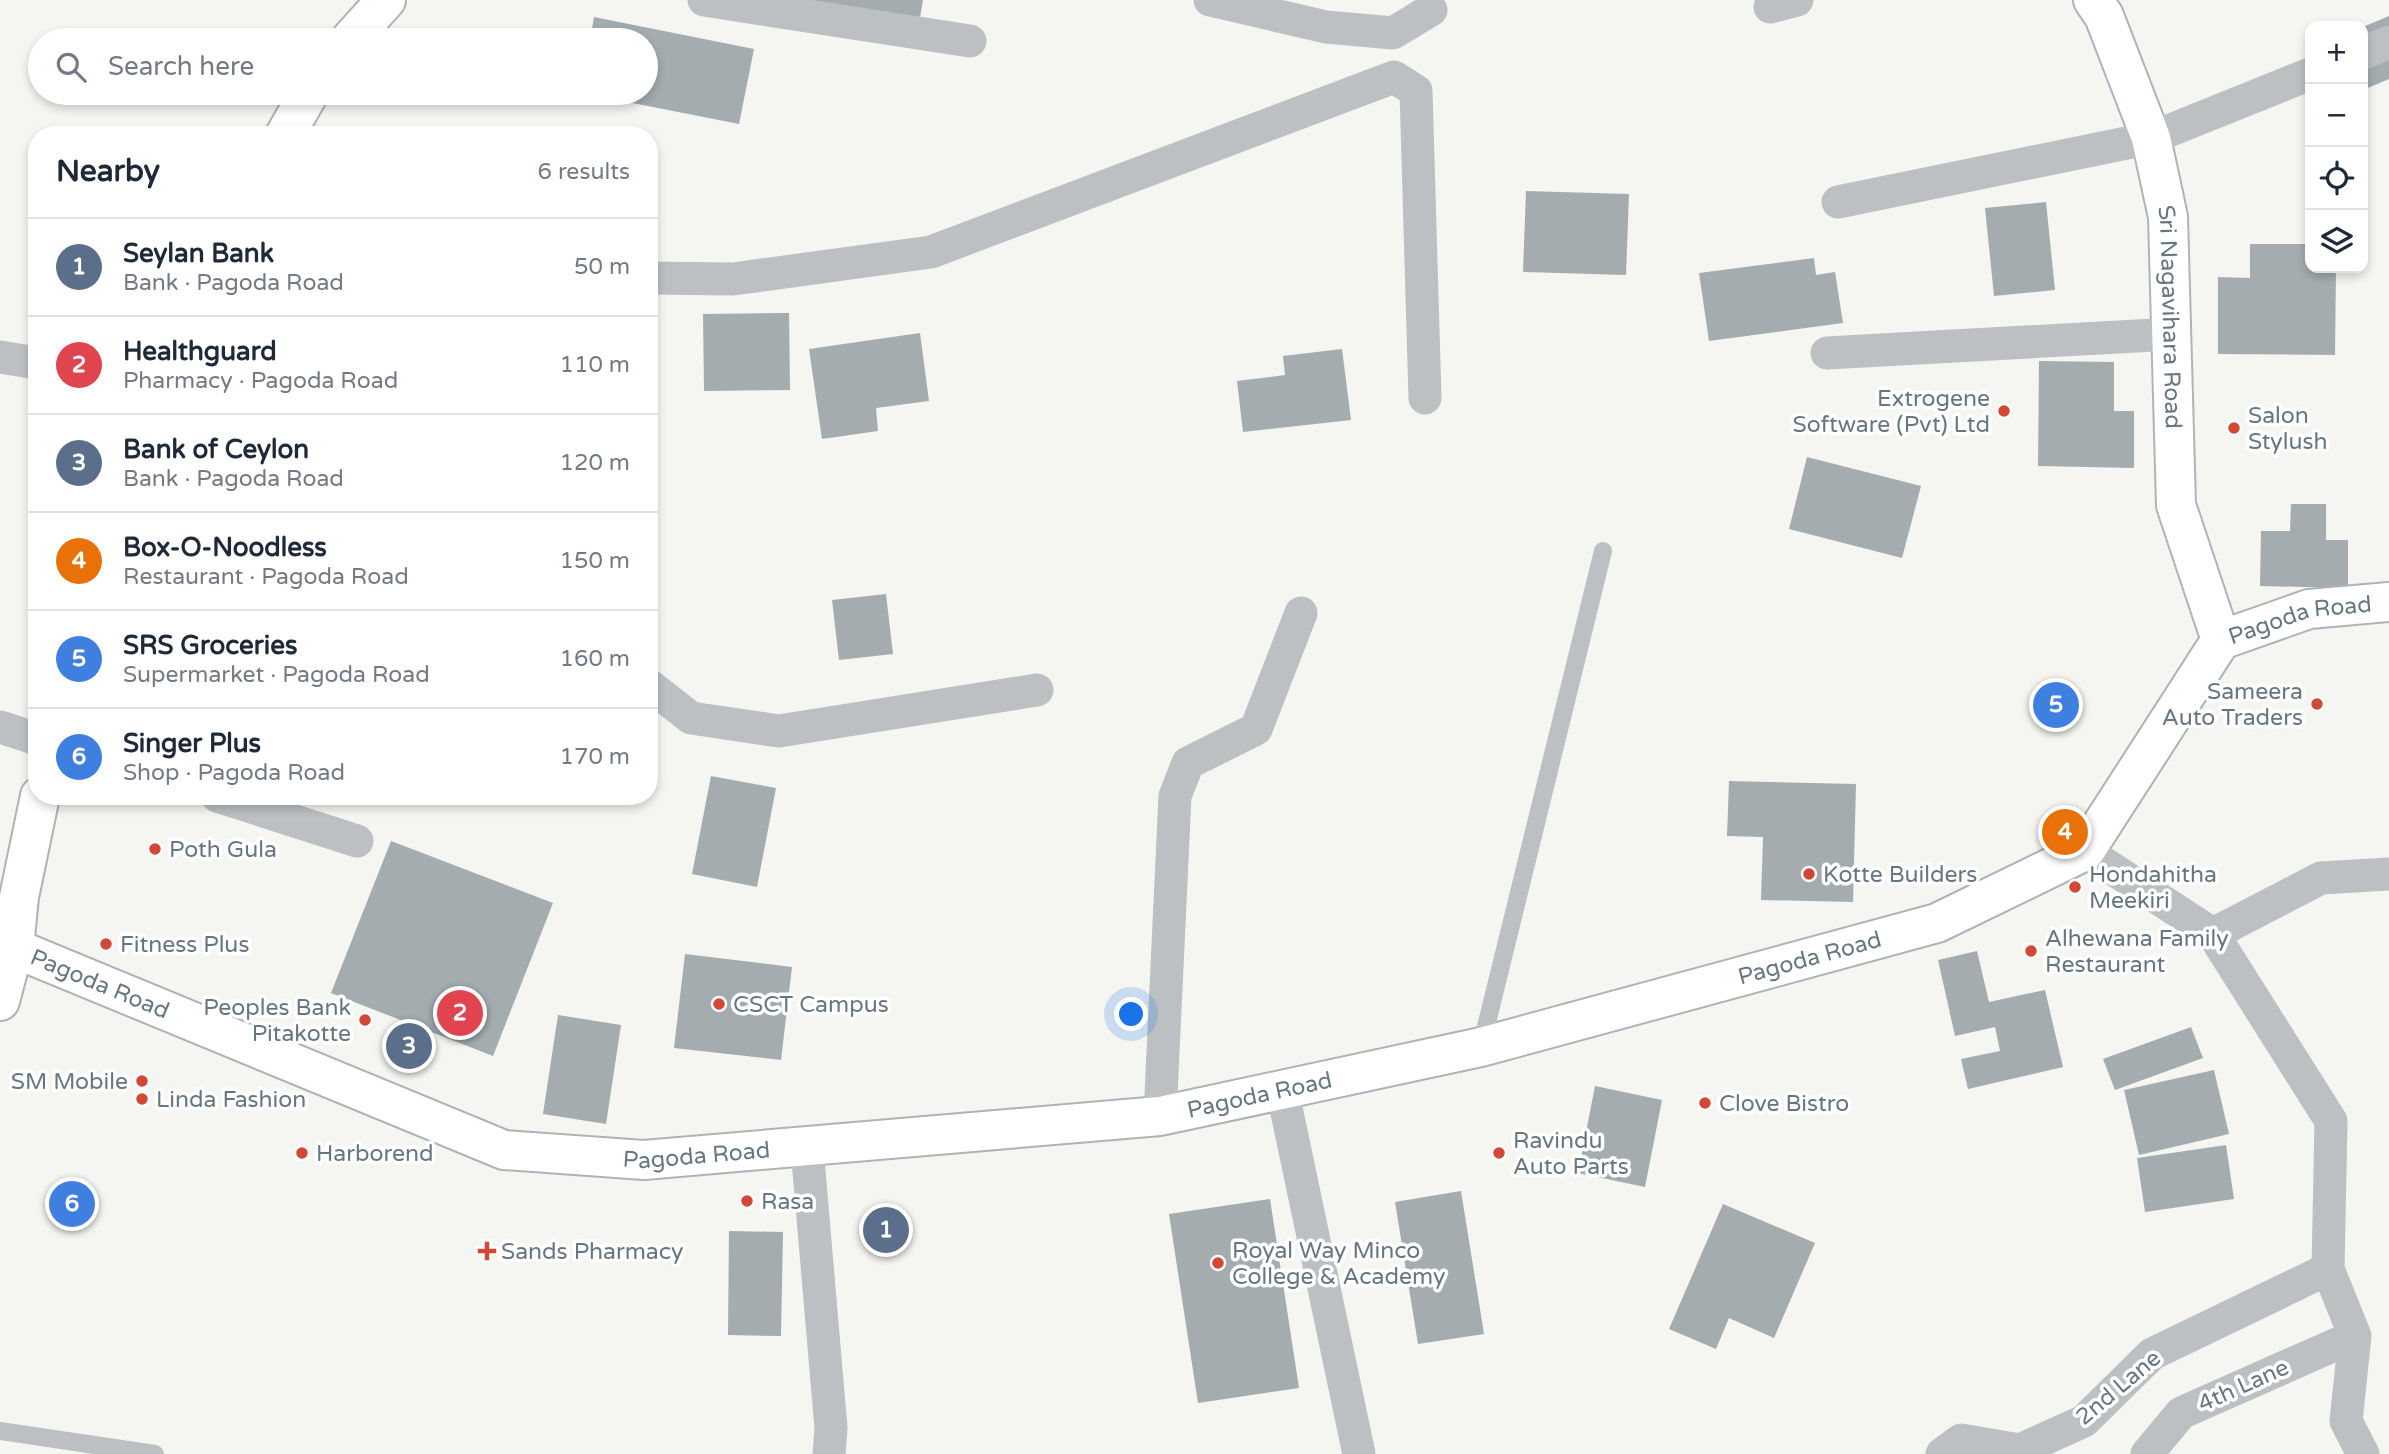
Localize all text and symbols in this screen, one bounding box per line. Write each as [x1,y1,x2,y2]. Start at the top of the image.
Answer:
map controls [2305,21,2368,273]
button: + [2305,21,2368,84]
search box [28,28,658,105]
icon: search [52,48,90,86]
text: Search here [108,51,254,82]
button: − [2305,84,2368,147]
button: locate [2305,147,2368,210]
text: Nearby [56,153,160,190]
text: 6 results [537,158,630,186]
street label: Sri Nagavihara Road [2151,203,2187,429]
button: layers [2305,210,2368,273]
text: Seylan Bank [123,238,274,269]
text: 1 [72,253,86,281]
text: 50 m [574,253,630,281]
text: Bank · Pagoda Road [123,269,344,297]
text: Healthguard [123,336,277,367]
text: 2 [72,351,86,379]
text: 110 m [560,351,630,379]
text: Pharmacy · Pagoda Road [123,367,398,395]
place label: Extrogene Software (Pvt) Ltd [1792,385,1990,439]
place label: Salon Stylush [2248,402,2327,456]
marker: Extrogene Software (Pvt) Ltd [1996,403,2012,419]
marker: Salon Stylush [2226,420,2242,436]
text: Bank of Ceylon [123,434,309,465]
text: 3 [72,449,86,477]
text: 120 m [560,449,630,477]
text: Bank · Pagoda Road [123,465,344,493]
text: Box-O-Noodless [123,532,327,563]
text: 4 [72,547,86,575]
text: 150 m [560,547,630,575]
text: Restaurant · Pagoda Road [123,563,409,591]
street label: Pagoda Road [2225,591,2373,651]
text: SRS Groceries [123,630,297,661]
text: 5 [72,645,86,673]
text: 160 m [560,645,630,673]
text: Supermarket · Pagoda Road [123,661,430,689]
place label: Sameera Auto Traders [2162,678,2303,732]
pin: 5 [2033,679,2079,731]
marker: Sameera Auto Traders [2309,696,2325,712]
text: Singer Plus [123,728,261,759]
text: 6 [72,743,86,771]
text: 170 m [560,743,630,771]
text: Shop · Pagoda Road [123,759,345,787]
pin: 4 [2042,806,2088,858]
place label: Poth Gula [169,836,277,864]
marker: Poth Gula [147,841,163,857]
place label: Kotte Builders [1823,861,1977,889]
place label: Hondahitha Meekiri [2089,861,2217,915]
marker: Kotte Builders [1801,866,1817,882]
marker: Hondahitha Meekiri [2067,879,2083,895]
place label: Alhewana Family Restaurant [2045,925,2229,979]
street label: Pagoda Road [1735,926,1885,992]
place label: Fitness Plus [120,931,249,959]
marker: Fitness Plus [98,936,114,952]
street label: Pagoda Road [26,943,173,1025]
marker: Alhewana Family Restaurant [2023,943,2039,959]
pin: 2 [437,987,483,1039]
place label: CSCT Campus [733,991,889,1019]
place label: Peoples Bank Pitakotte [203,994,351,1048]
marker: CSCT Campus [711,996,727,1012]
your location [1114,997,1148,1031]
marker: Peoples Bank Pitakotte [357,1012,373,1028]
pin: 3 [386,1020,432,1072]
street label: Pagoda Road [1185,1066,1335,1125]
place label: SM Mobile [11,1068,128,1096]
marker: SM Mobile [134,1073,150,1089]
place label: Linda Fashion [156,1086,306,1114]
place label: Clove Bistro [1719,1090,1849,1118]
marker: Linda Fashion [134,1091,150,1107]
marker: Clove Bistro [1697,1095,1713,1111]
place label: Ravindu Auto Parts [1513,1127,1629,1181]
street label: Pagoda Road [622,1136,771,1175]
place label: Harborend [316,1140,434,1168]
marker: Harborend [294,1145,310,1161]
marker: Ravindu Auto Parts [1491,1145,1507,1161]
pin: 6 [49,1178,95,1230]
place label: Rasa [761,1188,814,1216]
marker: Rasa [739,1193,755,1209]
pin: 1 [863,1204,909,1256]
place label: Royal Way Minco College & Academy [1232,1237,1445,1291]
place label: Sands Pharmacy [501,1238,683,1266]
marker: Sands Pharmacy [479,1243,495,1259]
marker: Royal Way Minco College & Academy [1210,1255,1226,1271]
street label: 2nd Lane [2071,1344,2167,1431]
street label: 4th Lane [2194,1354,2293,1418]

